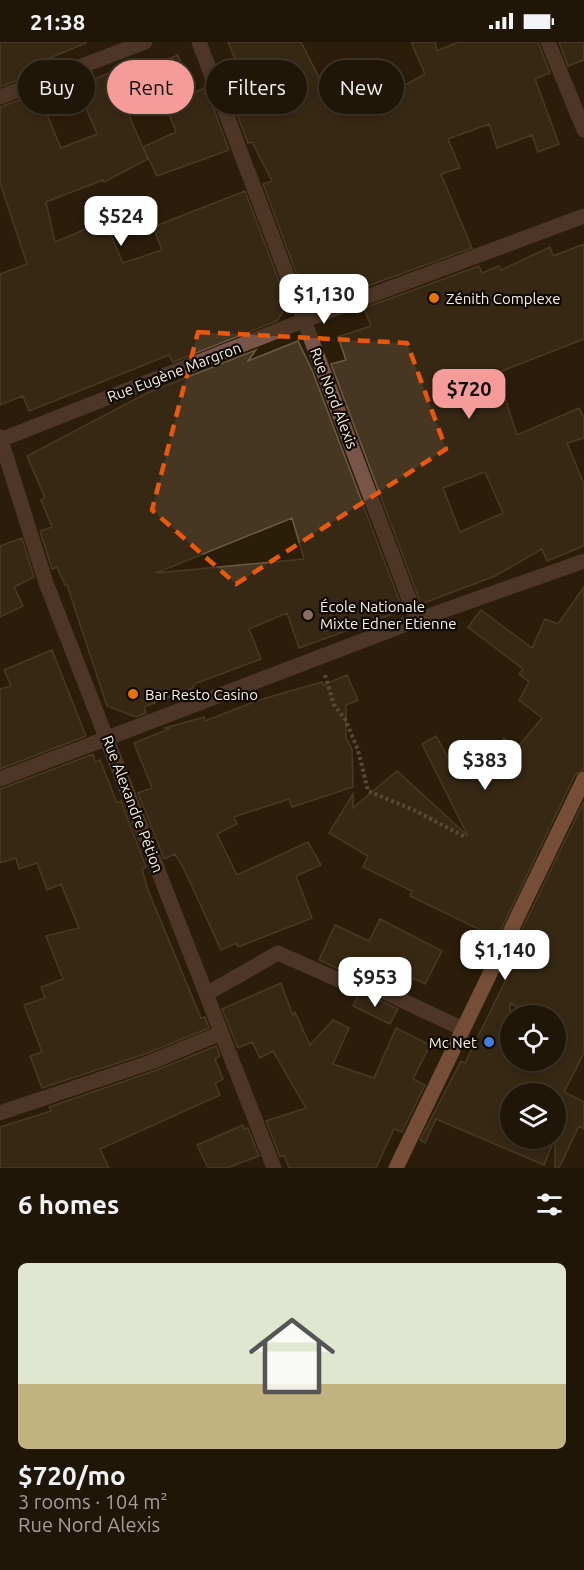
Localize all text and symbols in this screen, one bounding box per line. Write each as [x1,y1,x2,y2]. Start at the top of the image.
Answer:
text: 21:38 [30,9,85,34]
chip: Buy [18,60,95,114]
chip: Rent [107,60,194,114]
chip: Filters [206,60,307,114]
chip: New [319,60,404,114]
pin: $524 [85,196,157,247]
text: $524 [98,204,144,227]
pin: $1,130 [275,274,373,325]
text: $1,130 [293,282,355,305]
place label: Zénith Complexe [446,290,560,307]
marker: Zénith Complexe [427,291,441,305]
street label: Rue Eugène Margron [105,339,243,405]
street label: Rue Nord Alexis [307,345,361,451]
pin: $720 [433,369,505,420]
text: $720 [446,377,492,400]
place label: École Nationale Mixte Edner Etienne [320,598,457,632]
marker: École Nationale Mixte Edner Etienne [301,608,315,622]
place label: Bar Resto Casino [145,686,258,703]
marker: Bar Resto Casino [126,687,140,701]
street label: Rue Alexandre Pétion [99,733,167,875]
pin: $383 [449,740,521,791]
text: $383 [462,748,508,771]
pin: $1,140 [456,930,554,981]
text: $1,140 [474,938,536,961]
pin: $953 [339,957,411,1008]
text: $953 [352,965,398,988]
map controls [500,1005,566,1149]
button: locate [500,1005,566,1071]
place label: Mc Net [429,1034,477,1051]
marker: Mc Net [482,1035,496,1049]
button: layers [500,1083,566,1149]
icon: filters [533,1188,566,1221]
text: 6 homes [18,1190,119,1219]
icon: home [238,1302,346,1410]
text: $720/mo [18,1461,126,1490]
text: 3 rooms · 104 m² [18,1490,168,1513]
text: Rue Nord Alexis [18,1513,160,1536]

